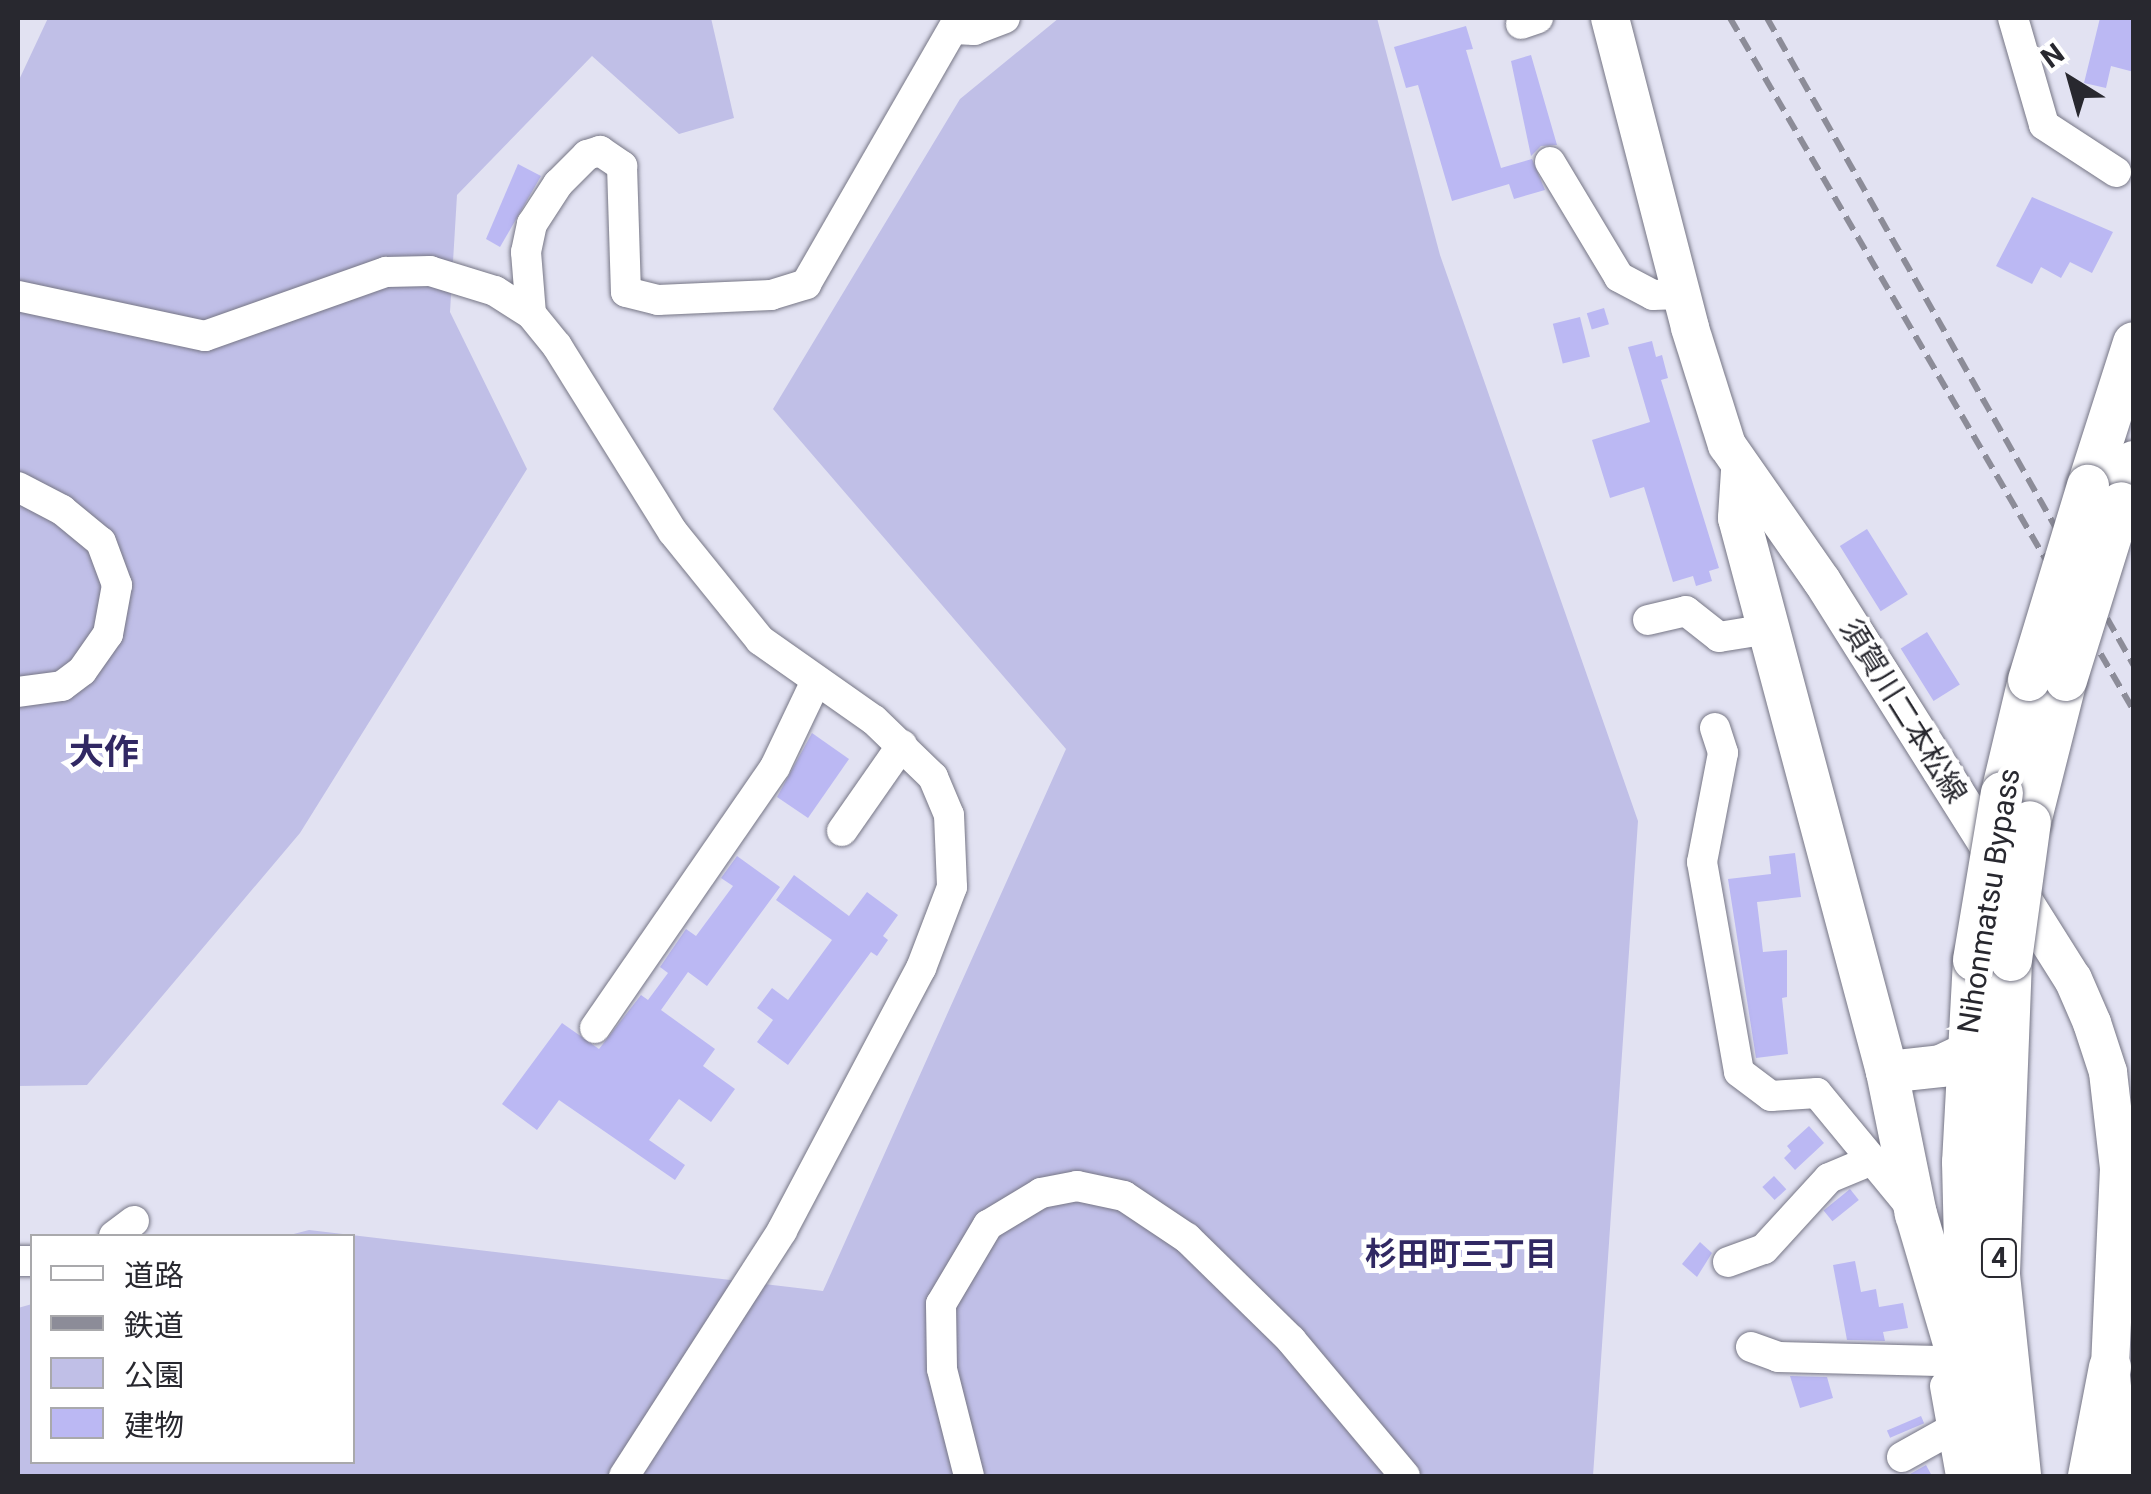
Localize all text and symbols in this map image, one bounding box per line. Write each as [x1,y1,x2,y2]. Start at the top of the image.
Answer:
north arrow [2021,30,2121,130]
text: N [2035,37,2070,75]
street label: 須賀川二本松線 [1832,612,1974,810]
district label: 大作 [69,732,139,774]
street label: Nihonmatsu Bypass [1950,766,2028,1036]
legend [30,1234,355,1464]
district label: 杉田町三丁目 [1365,1235,1557,1273]
road number: 4 [1979,1235,2019,1281]
text: 道路 [124,1258,184,1293]
text: 鉄道 [124,1308,184,1343]
text: 公園 [124,1358,184,1393]
text: 建物 [124,1408,184,1443]

